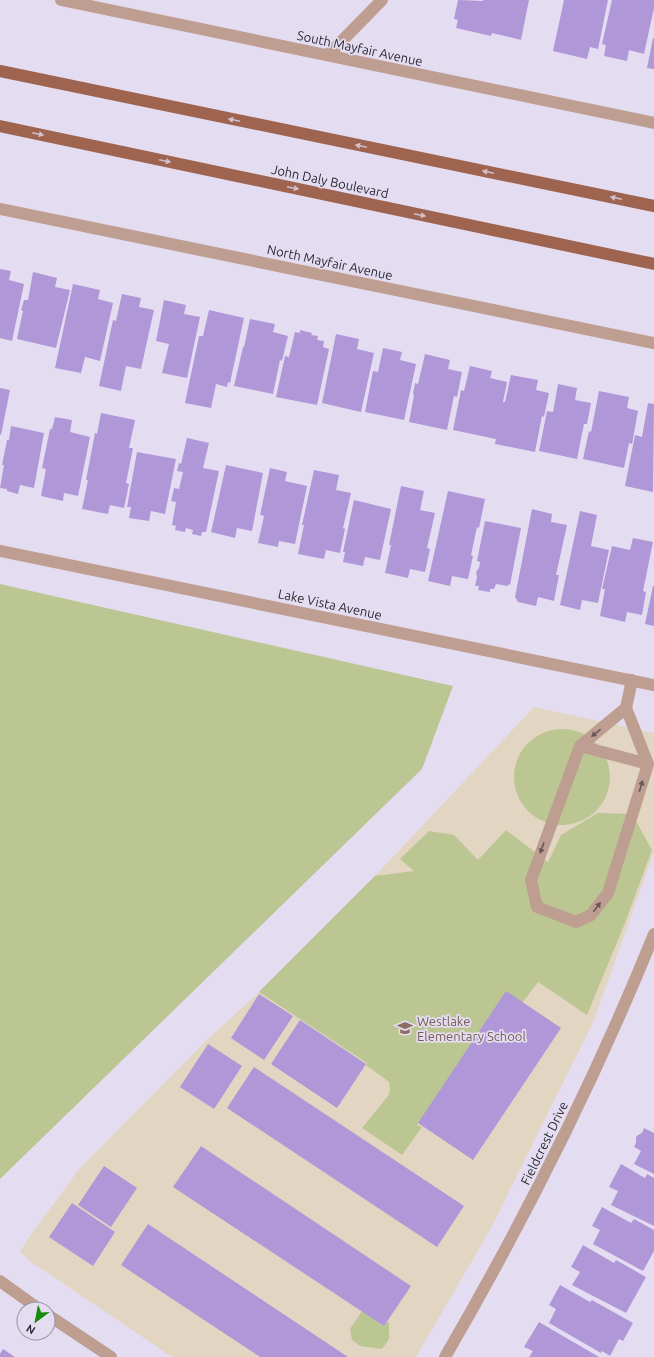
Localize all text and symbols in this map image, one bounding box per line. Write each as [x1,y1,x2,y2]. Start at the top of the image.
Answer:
street label: South Mayfair Avenue [296,28,424,68]
one-way arrow [228,116,240,122]
one-way arrow [32,132,44,138]
one-way arrow [355,142,367,148]
one-way arrow [159,159,172,165]
street label: John Daly Boulevard [270,162,390,200]
one-way arrow [482,169,495,175]
one-way arrow [286,185,299,191]
one-way arrow [610,195,622,201]
one-way arrow [414,212,426,218]
street label: North Mayfair Avenue [266,242,394,282]
street label: Lake Vista Avenue [277,586,383,622]
one-way arrow [591,728,601,737]
one-way arrow [638,779,644,791]
one-way arrow [539,843,545,855]
one-way arrow [593,902,601,912]
place label: Westlake Elementary School [417,1014,526,1043]
school or university icon: Westlake Elementary School [396,1019,414,1037]
street label: Fieldcrest Drive [518,1099,570,1187]
north arrow [16,1301,56,1341]
text: N [24,1322,37,1337]

